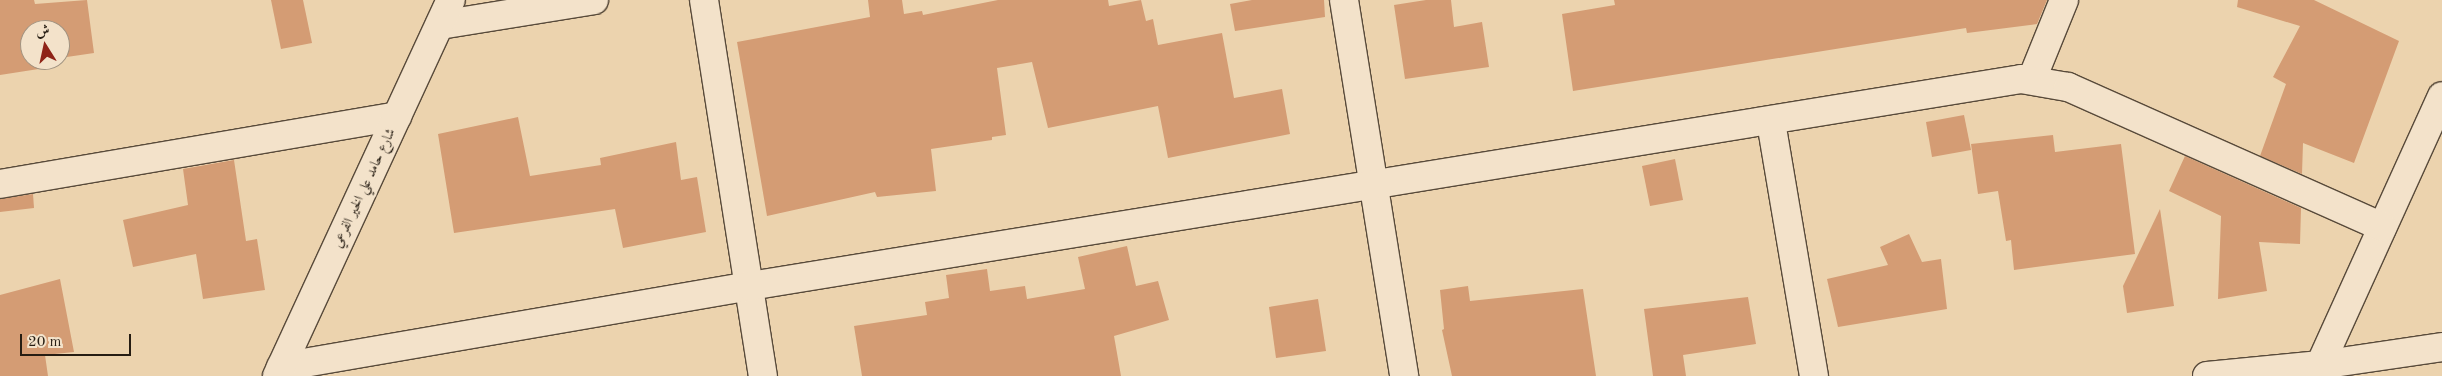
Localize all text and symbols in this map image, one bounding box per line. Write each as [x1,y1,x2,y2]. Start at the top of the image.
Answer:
north arrow [20,20,70,70]
text: ش [35,23,51,39]
street label: شارع حامد علي الخير الفرعي [329,126,399,250]
scale bar [22,324,134,356]
text: 20 m [28,335,62,350]

